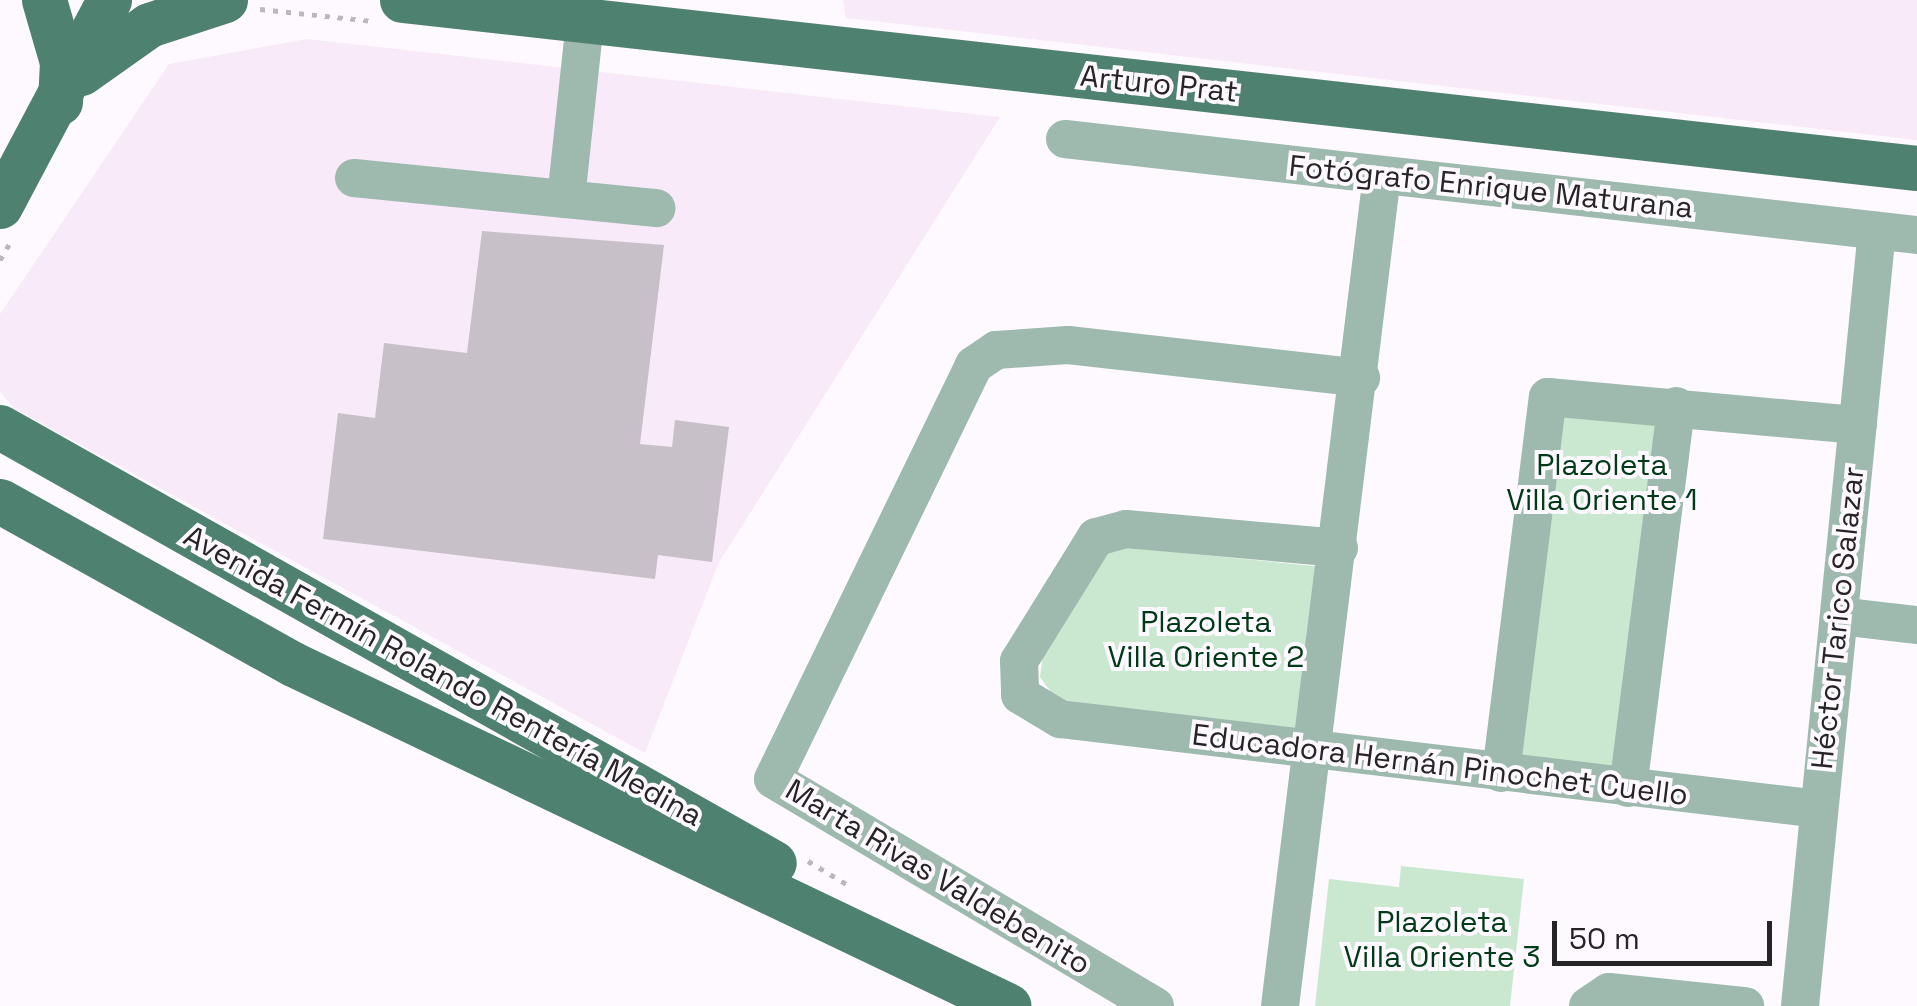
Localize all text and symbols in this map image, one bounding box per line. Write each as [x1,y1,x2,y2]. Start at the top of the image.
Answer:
street label: Arturo Prat [1078,58,1240,110]
street label: Fotógrafo Enrique Maturana [1287,148,1695,226]
park label: Plazoleta Villa Oriente 1 [1506,447,1698,518]
street label: Héctor Tarico Salazar [1804,464,1872,772]
street label: Avenida Fermín Rolando Rentería Medina [177,518,709,834]
park label: Plazoleta Villa Oriente 2 [1108,604,1304,674]
street label: Educadora Hernán Pinochet Cuello [1190,717,1690,813]
street label: Marta Rivas Valdebenito [779,772,1097,982]
scale bar [1557,901,1777,963]
park label: Plazoleta Villa Oriente 3 [1344,904,1540,974]
text: 50 m [1569,919,1640,958]

